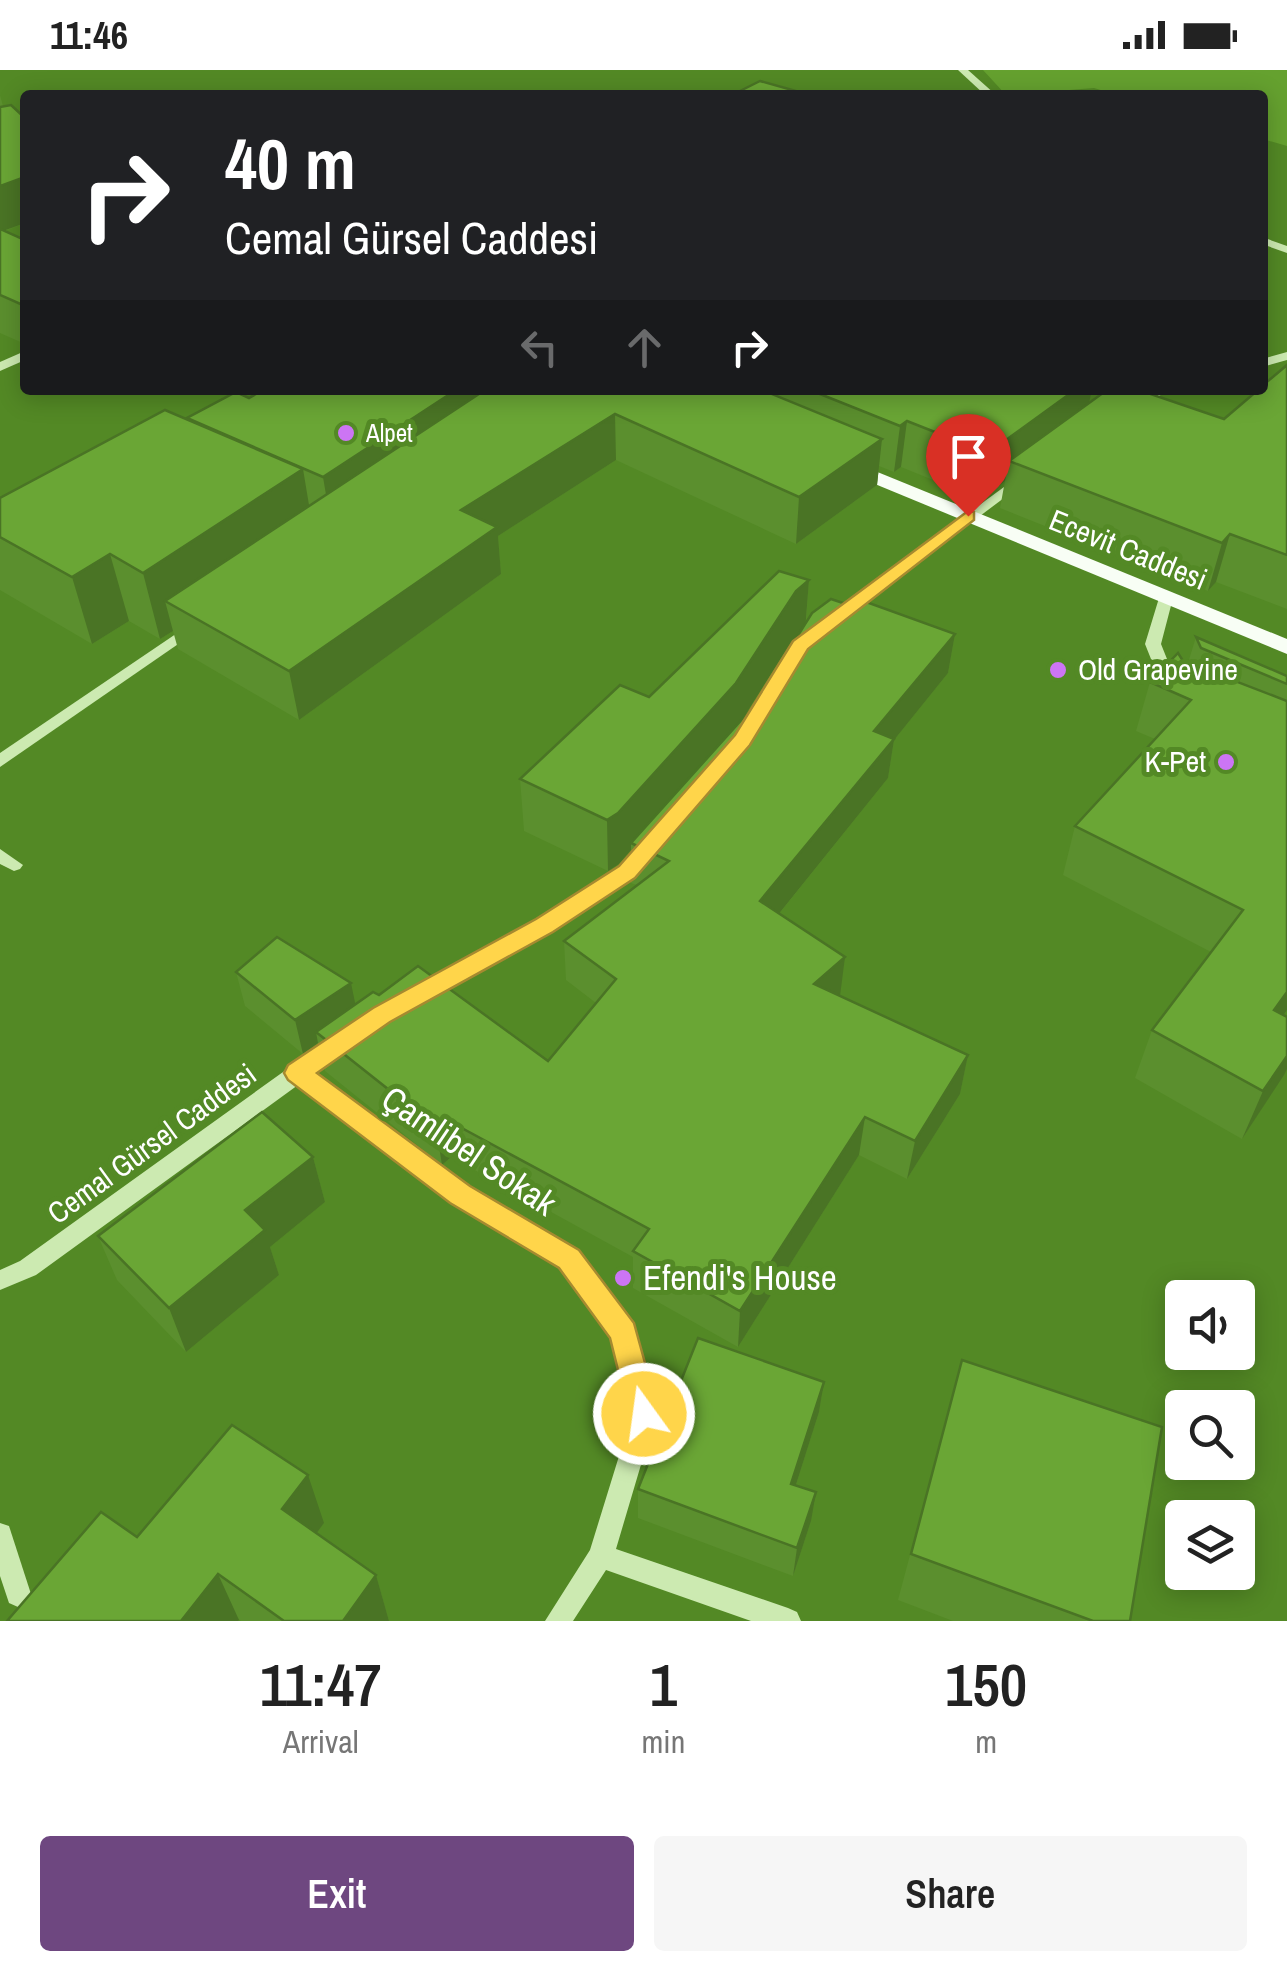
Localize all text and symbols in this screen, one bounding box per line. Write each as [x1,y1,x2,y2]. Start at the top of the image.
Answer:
text: 11:46 [50,10,128,61]
text: 40 m [225,117,356,211]
icon: right [60,130,190,260]
text: Cemal Gürsel Caddesi [225,207,598,268]
icon: left [512,320,567,375]
icon: ahead [617,320,672,375]
icon: right [722,320,777,375]
pin [926,414,1011,517]
place label: Alpet [365,416,413,450]
marker: Alpet [335,422,357,444]
icon: arrive [941,429,996,484]
street label: Ecevit Caddesi [1044,499,1213,599]
place label: Old Grapevine [1078,649,1238,689]
marker: Old Grapevine [1047,659,1069,681]
place label: K-Pet [1144,741,1206,781]
marker: K-Pet [1215,751,1237,773]
street label: Cemal Gürsel Caddesi [39,1054,264,1233]
street label: Çamlibel Sokak [373,1075,566,1227]
place label: Efendi's House [643,1254,837,1301]
marker: Efendi's House [612,1267,634,1289]
map controls [1165,1280,1255,1590]
button: sound [1165,1280,1255,1370]
position arrow [592,1362,696,1466]
button: search [1165,1390,1255,1480]
button: layers [1165,1500,1255,1590]
text: 11:47 [260,1644,382,1725]
text: 1 [650,1644,677,1725]
text: 150 [945,1644,1027,1725]
text: Arrival [283,1720,359,1763]
text: min [642,1720,685,1763]
text: m [975,1720,997,1763]
button: Exit [40,1836,634,1951]
button: Share [654,1836,1247,1951]

